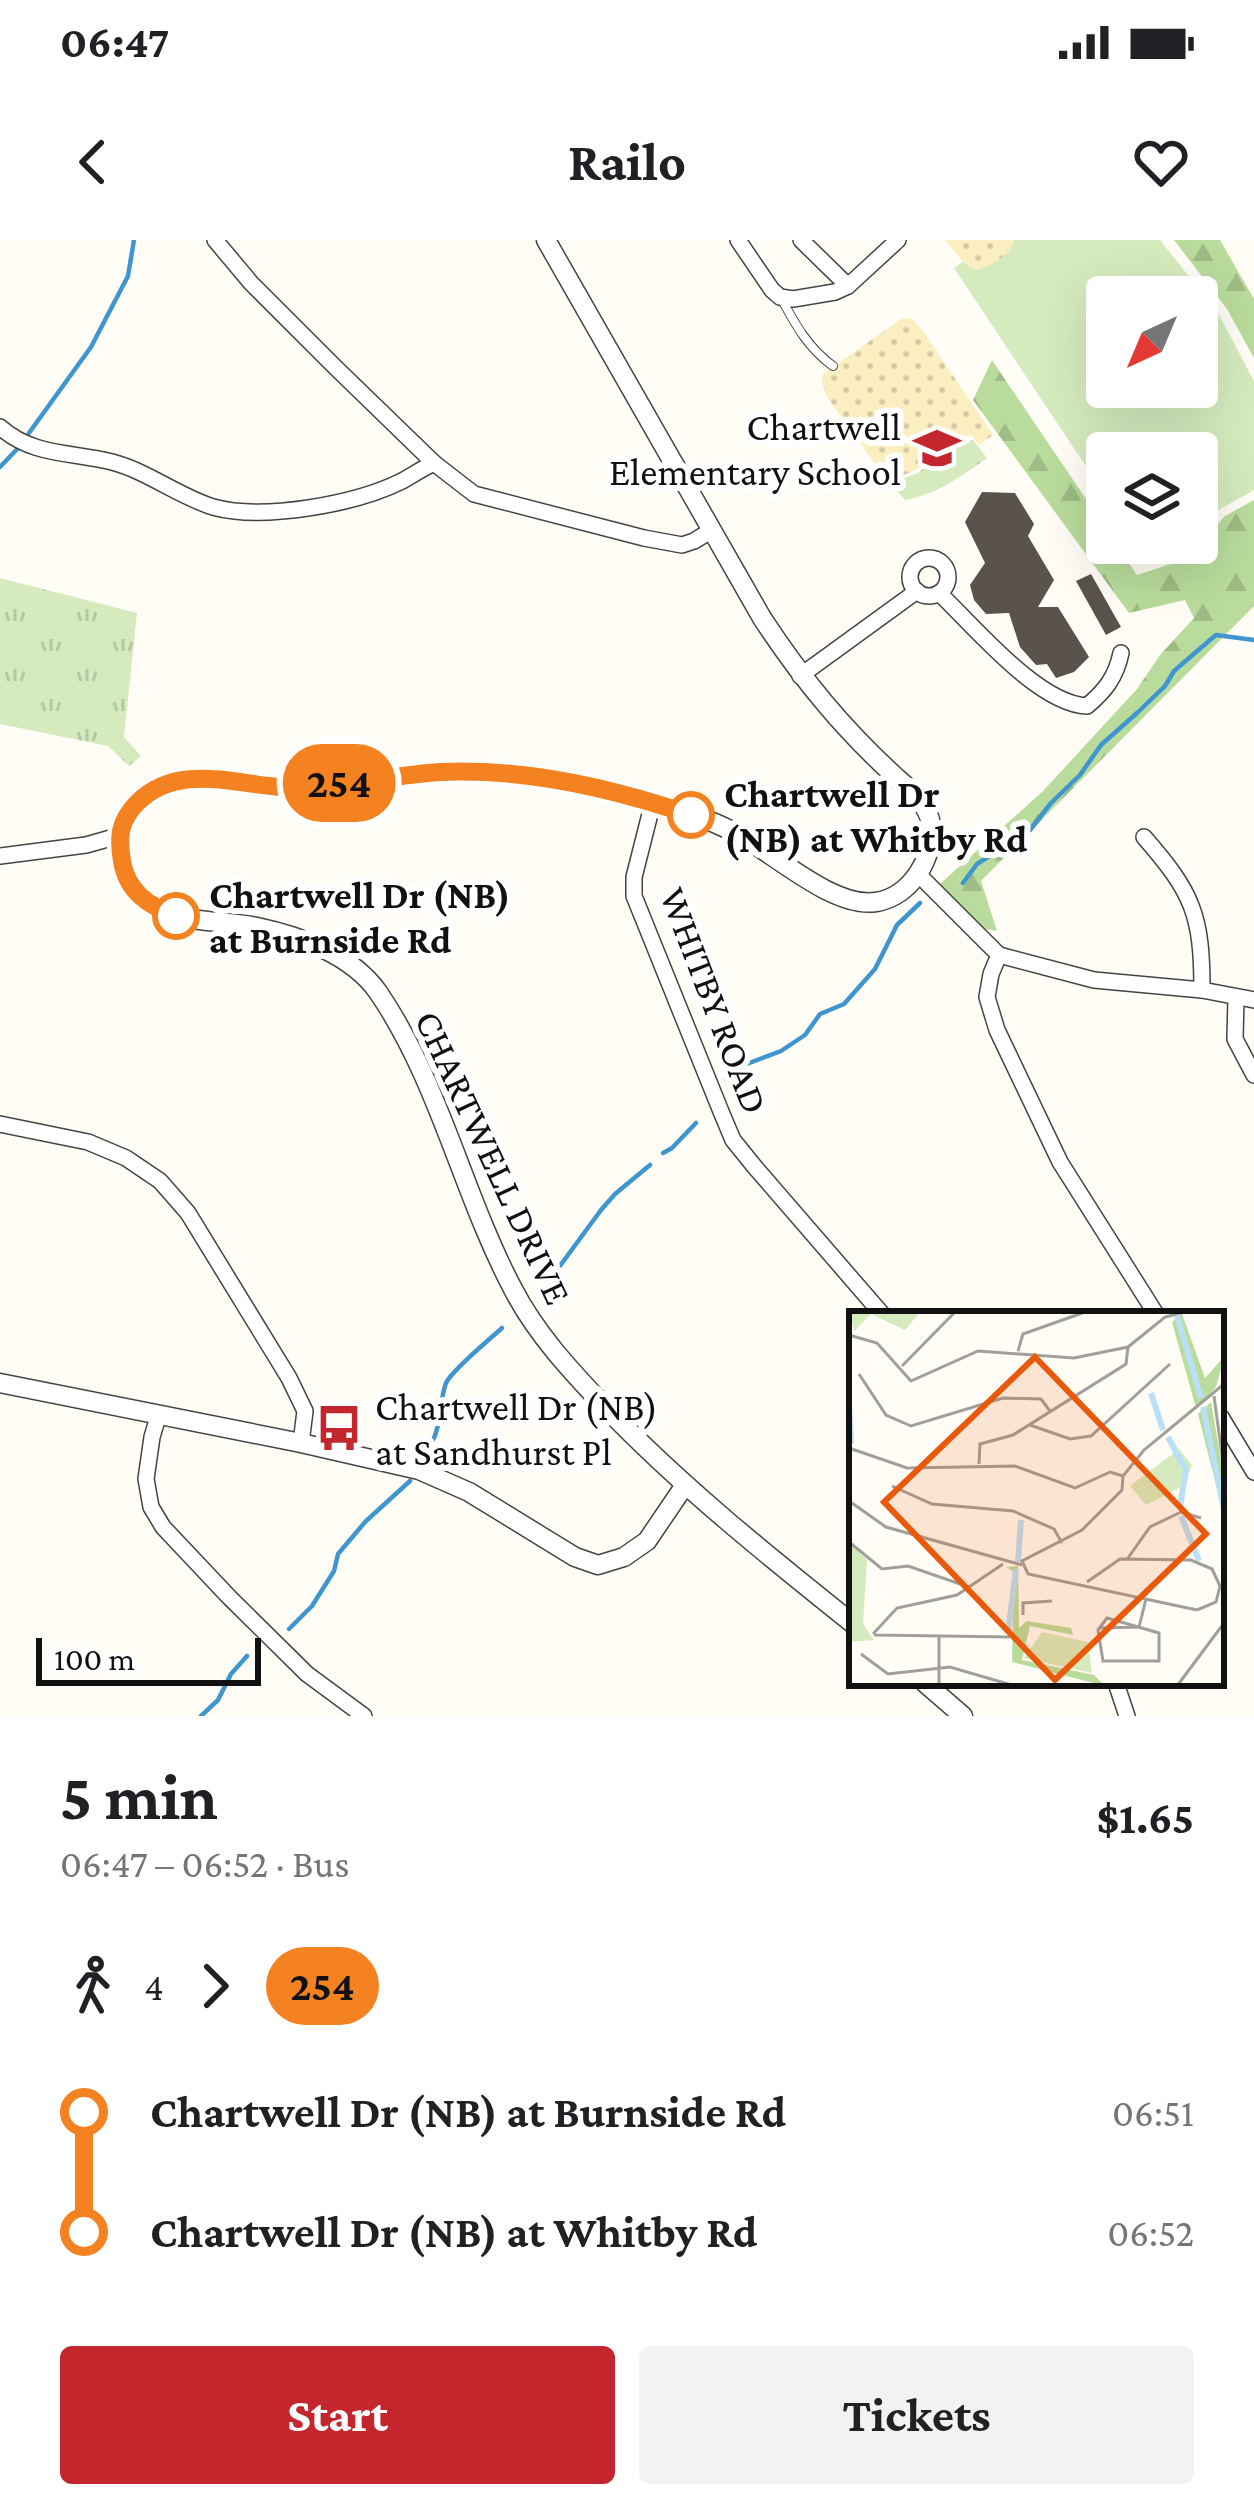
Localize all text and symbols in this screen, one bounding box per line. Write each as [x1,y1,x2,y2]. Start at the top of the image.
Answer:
text: 06:47 [60,17,169,67]
icon: back [60,129,126,195]
icon: heart [1128,129,1194,195]
text: Railo [568,132,686,192]
north arrow [1086,276,1218,408]
map controls [1086,276,1218,564]
place label: Chartwell Elementary School [609,405,901,494]
school or university icon: Chartwell Elementary School [912,423,962,473]
button: layers [1086,432,1218,564]
line badge: 254 [270,744,408,822]
text: 254 [307,759,371,806]
place label: Chartwell Dr (NB) at Whitby Rd [724,772,1027,861]
marker: Chartwell Dr (NB) at Whitby Rd [669,793,713,837]
place label: Chartwell Dr (NB) at Burnside Rd [209,873,511,961]
street label: WHITBY ROAD [652,881,777,1119]
marker: Chartwell Dr (NB) at Burnside Rd [154,894,198,938]
street label: CHARTWELL DRIVE [407,1004,580,1311]
inset map [849,1311,1224,1686]
place label: Chartwell Dr (NB) at Sandhurst Pl [375,1385,658,1473]
bus stop icon: Chartwell Dr (NB) at Sandhurst Pl [314,1403,364,1453]
scale bar [36,1632,261,1685]
text: 100 m [54,1640,135,1677]
text: 5 min [60,1760,218,1833]
text: $1.65 [1097,1793,1194,1843]
text: 06:47 – 06:52 · Bus [60,1842,350,1885]
icon: walk [60,1953,126,2019]
icon: forward [182,1953,248,2019]
text: 254 [290,1962,355,2009]
text: 4 [144,1965,164,2008]
text: Chartwell Dr (NB) at Burnside Rd [150,2087,786,2137]
text: 06:51 [1112,2091,1194,2134]
text: Chartwell Dr (NB) at Whitby Rd [150,2207,757,2257]
text: 06:52 [1107,2211,1194,2254]
button: Start [60,2346,615,2484]
button: Tickets [639,2346,1194,2484]

